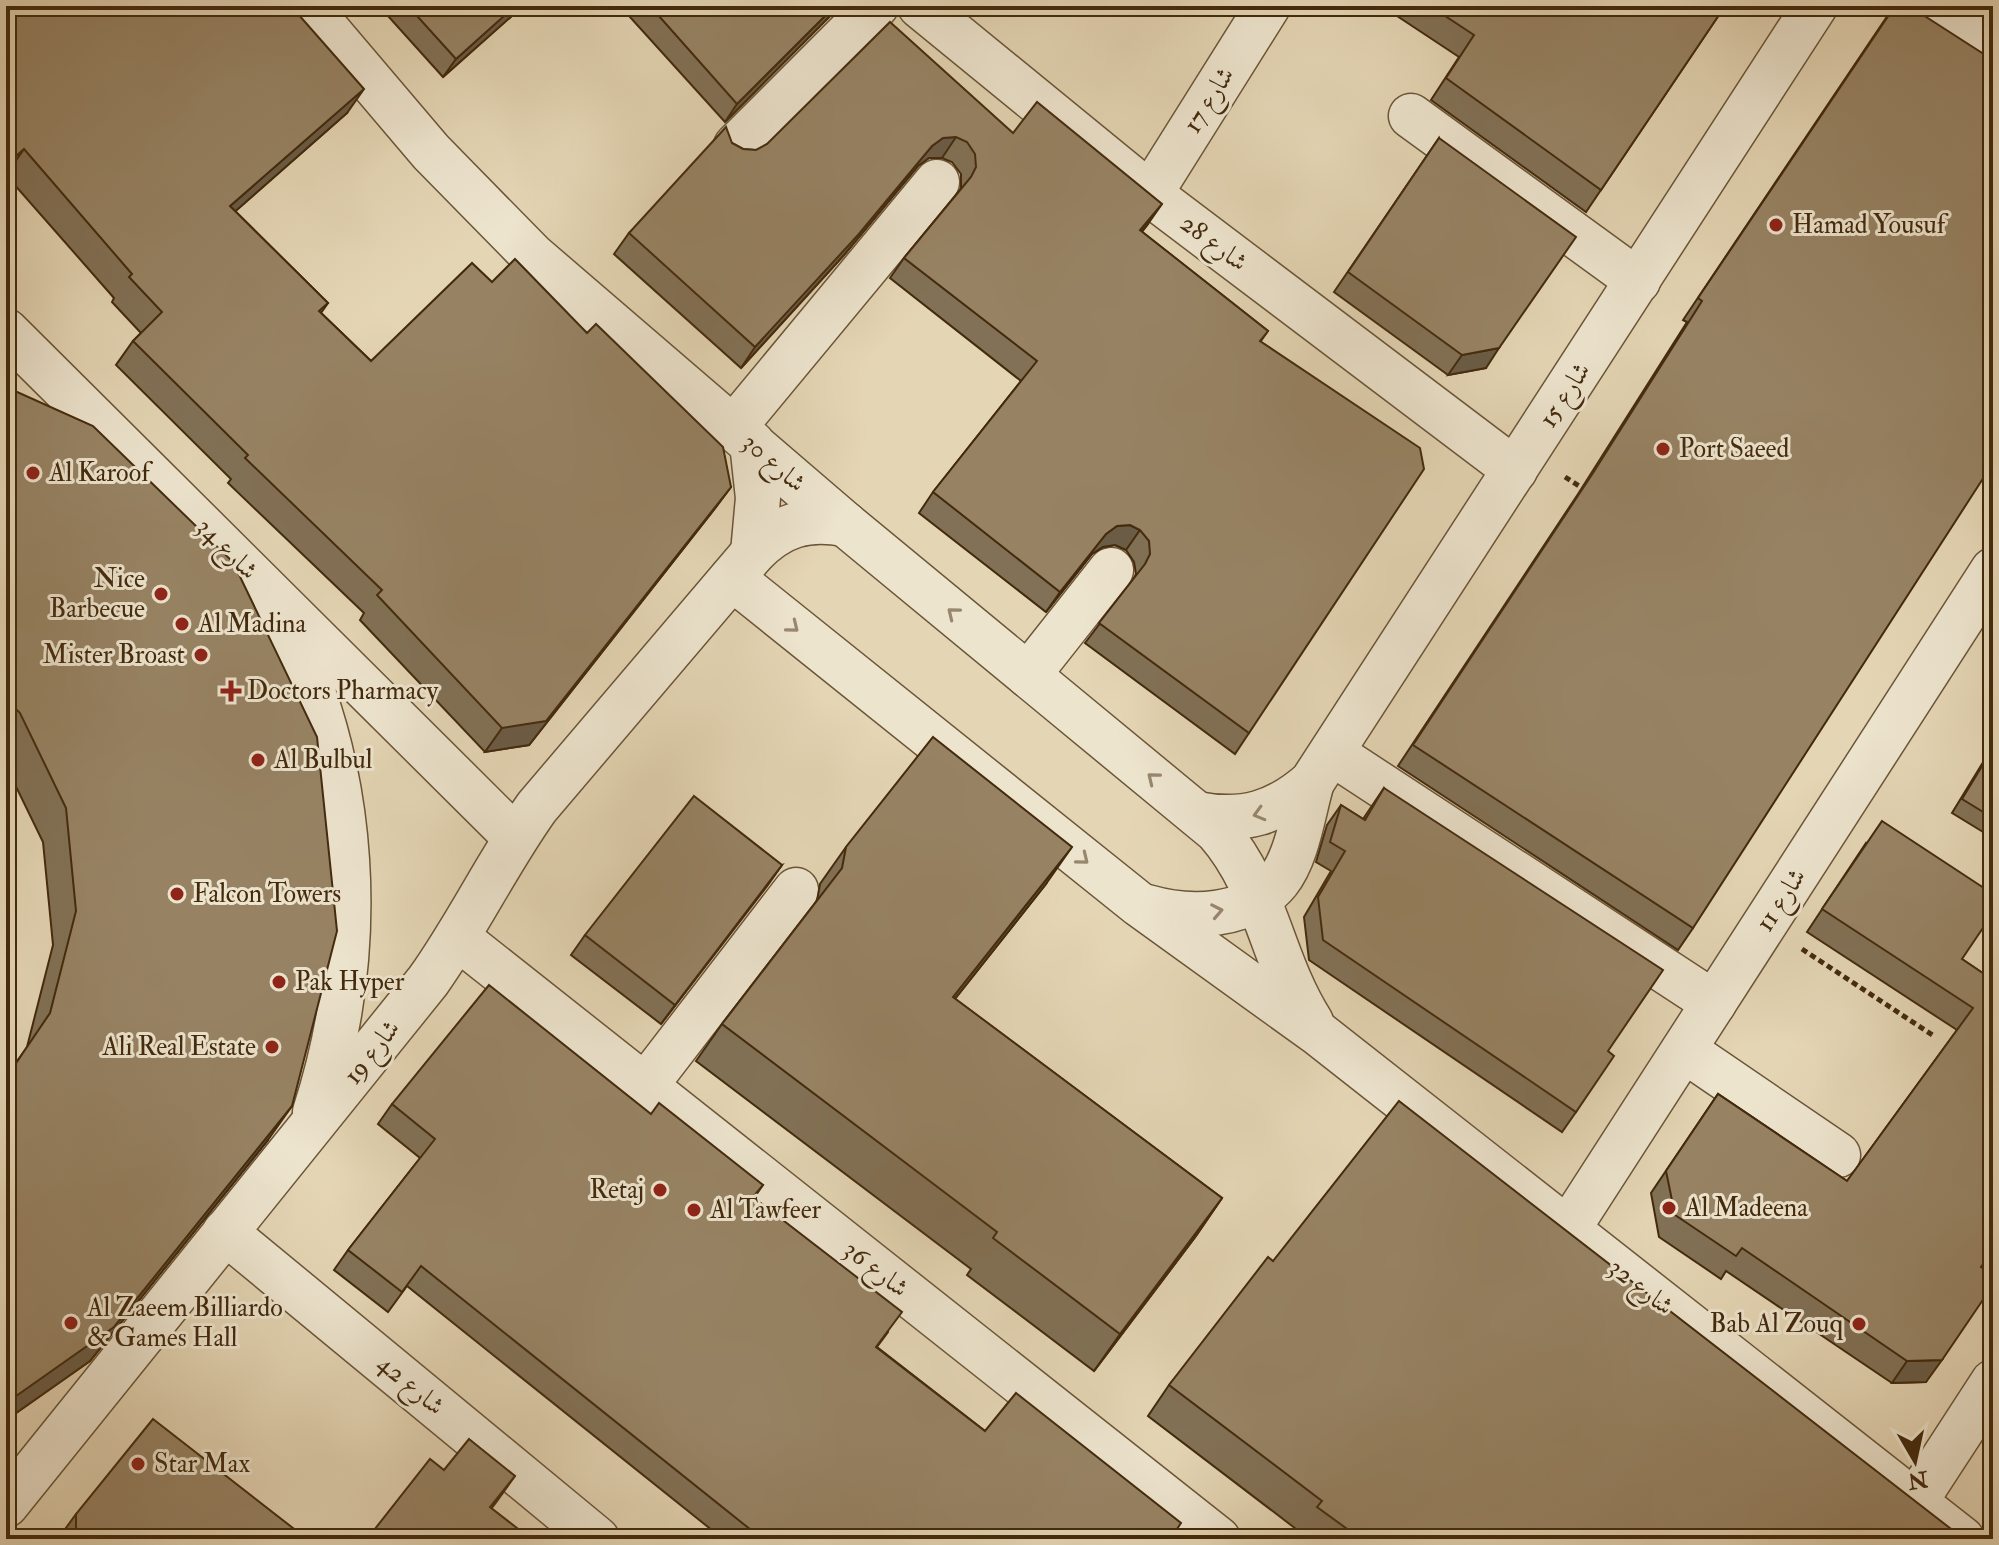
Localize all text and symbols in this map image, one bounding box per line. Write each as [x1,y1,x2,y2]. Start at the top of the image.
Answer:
street label: شارع 17 [1176,61,1246,142]
street label: شارع 28 [1171,207,1254,283]
place label: Hamad Yousuf [1792,209,1949,241]
marker: Hamad Yousuf [1767,216,1785,234]
street label: شارع 15 [1532,356,1602,436]
street label: شارع 30 [732,427,812,503]
place label: Port Saeed [1679,433,1789,465]
marker: Port Saeed [1654,440,1672,458]
place label: Al Karoof [48,457,153,489]
marker: Al Karoof [24,464,42,482]
street label: شارع 34 [186,511,265,590]
place label: Nice Barbecue [49,563,145,625]
marker: Nice Barbecue [152,585,170,603]
place label: Al Madina [197,608,306,640]
one-way arrow [947,608,962,623]
marker: Al Madina [173,615,191,633]
one-way arrow [784,617,799,631]
place label: Mister Broast [43,639,185,671]
marker: Mister Broast [192,646,210,664]
place label: Doctors Pharmacy [247,675,439,707]
marker: Doctors Pharmacy [222,682,240,700]
place label: Al Bulbul [273,744,373,776]
marker: Al Bulbul [249,751,267,769]
one-way arrow [1148,774,1163,788]
one-way arrow [1253,804,1266,821]
one-way arrow [1074,849,1088,864]
street label: شارع 11 [1749,862,1817,940]
place label: Falcon Towers [193,878,341,910]
marker: Falcon Towers [168,885,186,903]
one-way arrow [1210,904,1224,921]
place label: Pak Hyper [295,966,405,999]
marker: Pak Hyper [270,973,288,991]
street label: شارع 19 [337,1013,411,1094]
place label: Ali Real Estate [101,1031,256,1063]
marker: Ali Real Estate [263,1038,281,1056]
place label: Retaj [590,1174,644,1206]
marker: Retaj [651,1181,669,1199]
place label: Al Madeena [1684,1192,1808,1224]
place label: Al Tawfeer [709,1194,822,1226]
marker: Al Madeena [1660,1199,1678,1217]
marker: Al Tawfeer [685,1201,703,1219]
street label: شارع 36 [834,1234,915,1308]
street label: شارع 32 [1599,1252,1680,1326]
place label: Al Zaeem Billiardo & Games Hall [86,1292,283,1354]
place label: Bab Al Zouq [1709,1308,1843,1340]
marker: Al Zaeem Billiardo & Games Hall [62,1314,80,1332]
marker: Bab Al Zouq [1850,1315,1868,1333]
street label: شارع 42 [368,1348,451,1426]
north arrow [1875,1421,1955,1501]
place label: Star Max [154,1448,250,1480]
marker: Star Max [129,1455,147,1473]
text: N [1906,1464,1931,1495]

